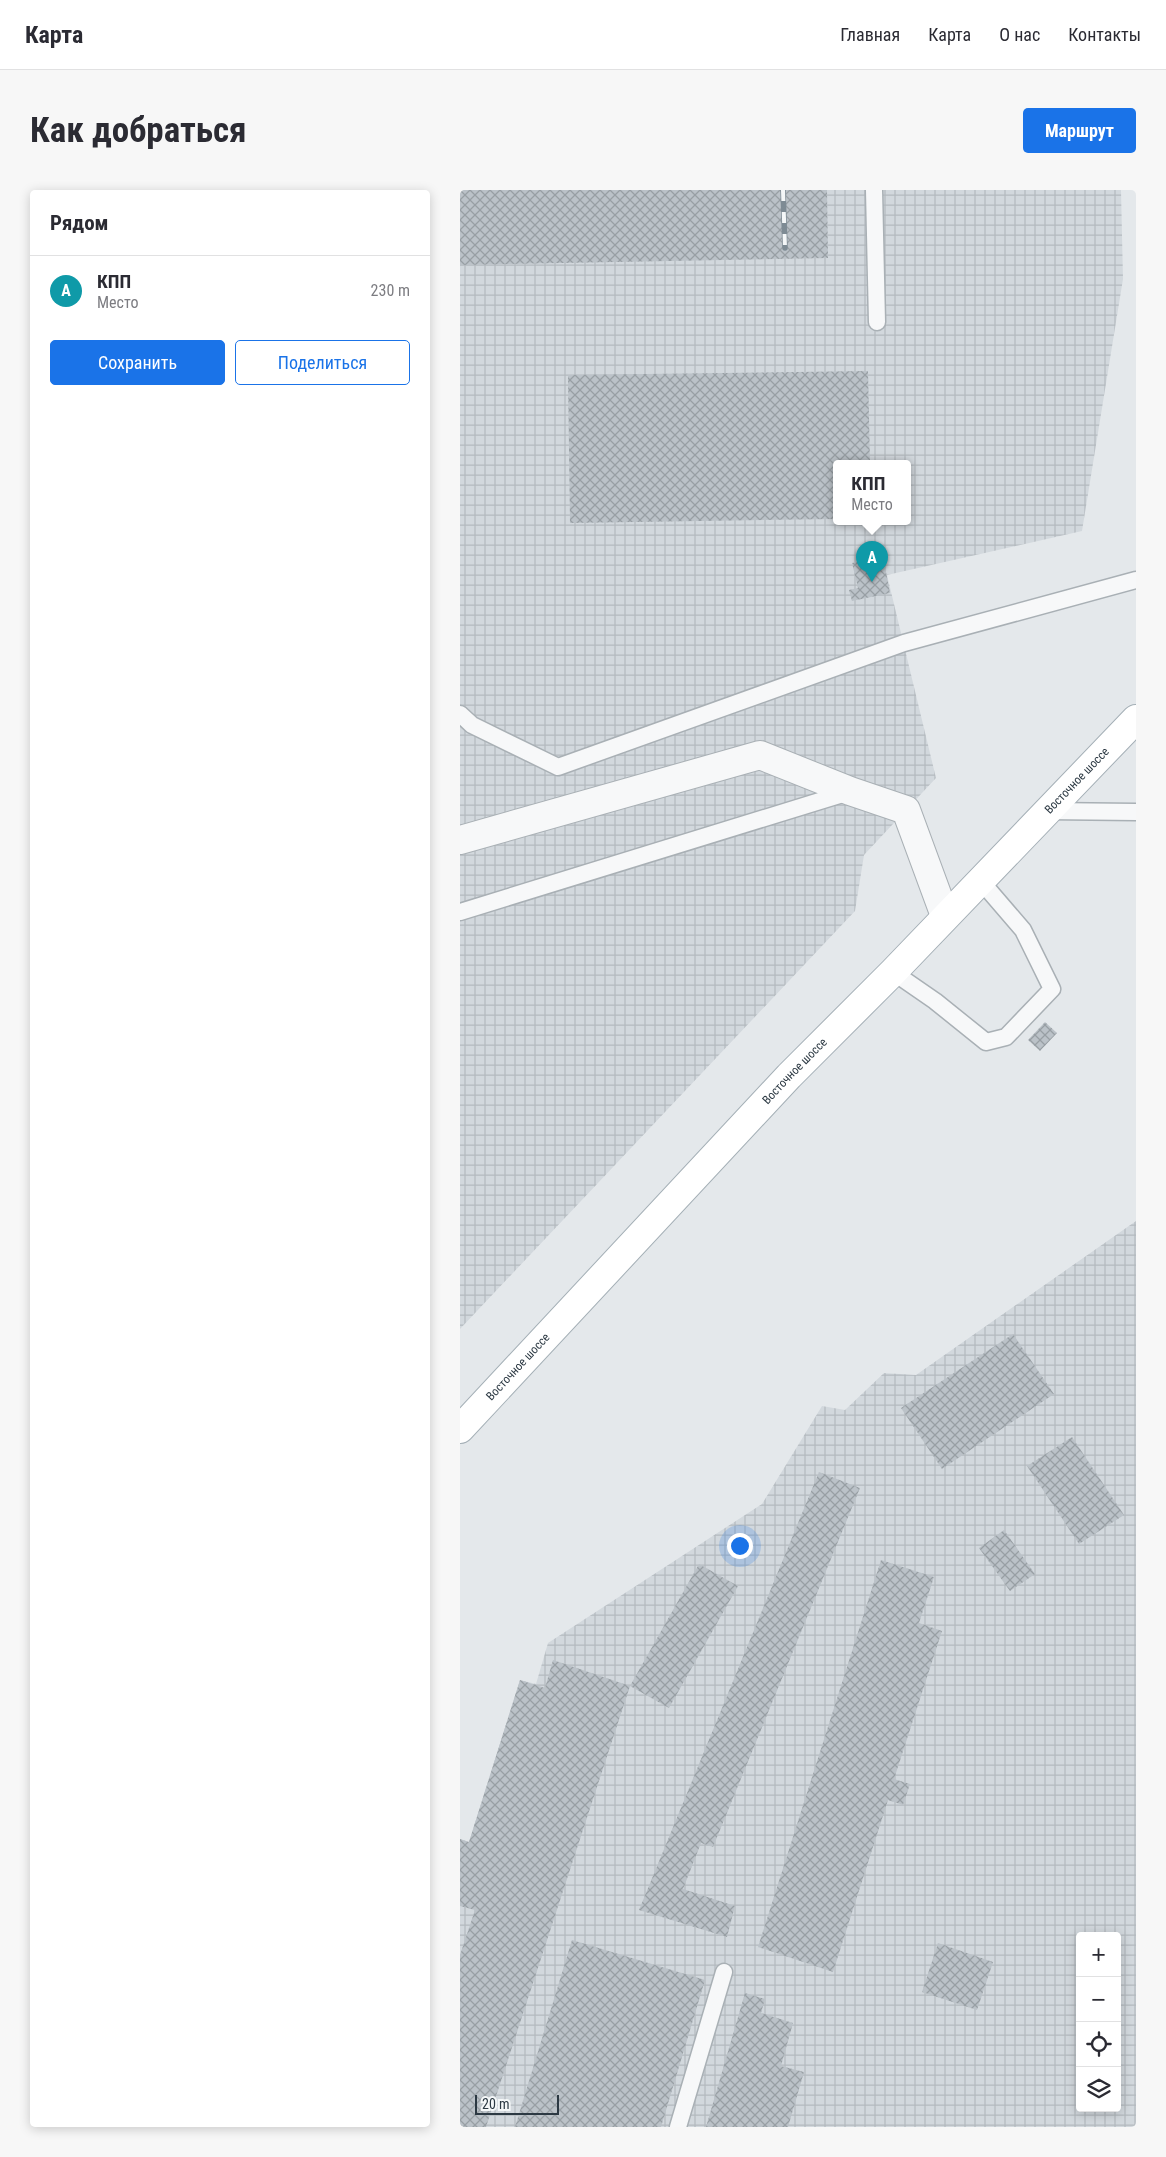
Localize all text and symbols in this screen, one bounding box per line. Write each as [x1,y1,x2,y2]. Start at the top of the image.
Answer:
text: Карта [25,21,83,49]
text: Главная [840,24,900,45]
text: Карта [928,24,971,45]
text: О нас [999,24,1040,45]
text: Контакты [1068,24,1141,45]
button: Маршрут [1023,108,1136,153]
text: Как добраться [30,110,246,151]
text: Рядом [50,211,109,235]
text: КПП [97,270,131,293]
text: A [61,281,71,300]
text: 230 m [371,281,410,300]
text: Место [97,293,138,312]
button: Сохранить [50,340,225,385]
button: Поделиться [235,340,410,385]
popup [833,460,911,525]
text: КПП [851,472,885,495]
text: Место [851,495,893,514]
pin: A [856,541,888,582]
street label: Восточное шоссе [1042,744,1112,817]
street label: Восточное шоссе [759,1035,830,1107]
street label: Восточное шоссе [483,1330,553,1403]
your location [727,1533,753,1559]
map controls [1076,1932,1121,2112]
button: + [1076,1932,1121,1977]
button: − [1076,1977,1121,2022]
button: locate [1076,2022,1121,2067]
button: layers [1076,2067,1121,2112]
scale bar [475,2092,559,2115]
text: 20 m [482,2096,510,2112]

